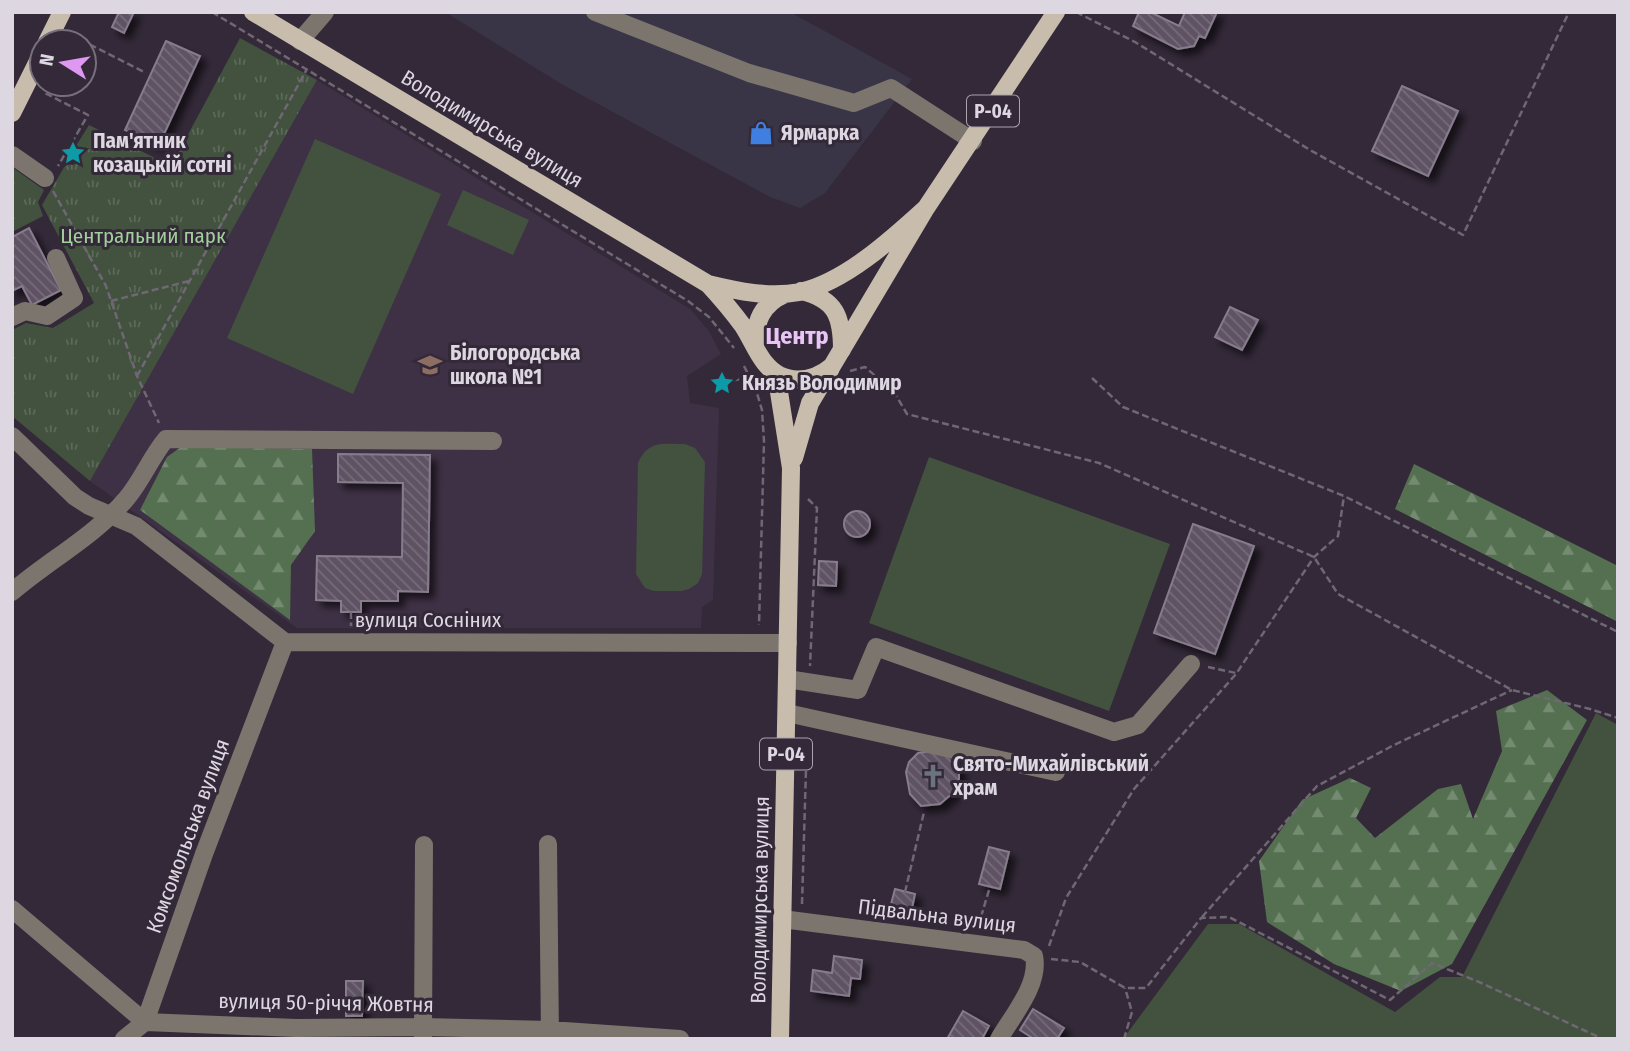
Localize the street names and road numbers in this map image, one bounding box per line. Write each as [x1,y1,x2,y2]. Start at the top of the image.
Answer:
street label: Володимирська вулиця [396,64,588,194]
road number: Р-04 [967,96,1019,127]
street label: вулиця Сосніних [355,607,502,633]
street label: Комсомольська вулиця [141,735,235,937]
road number: Р-04 [760,738,812,769]
street label: Володимирська вулиця [745,796,775,1004]
street label: Підвальна вулиця [856,893,1018,939]
street label: вулиця 50-річчя Жовтня [218,988,434,1018]

